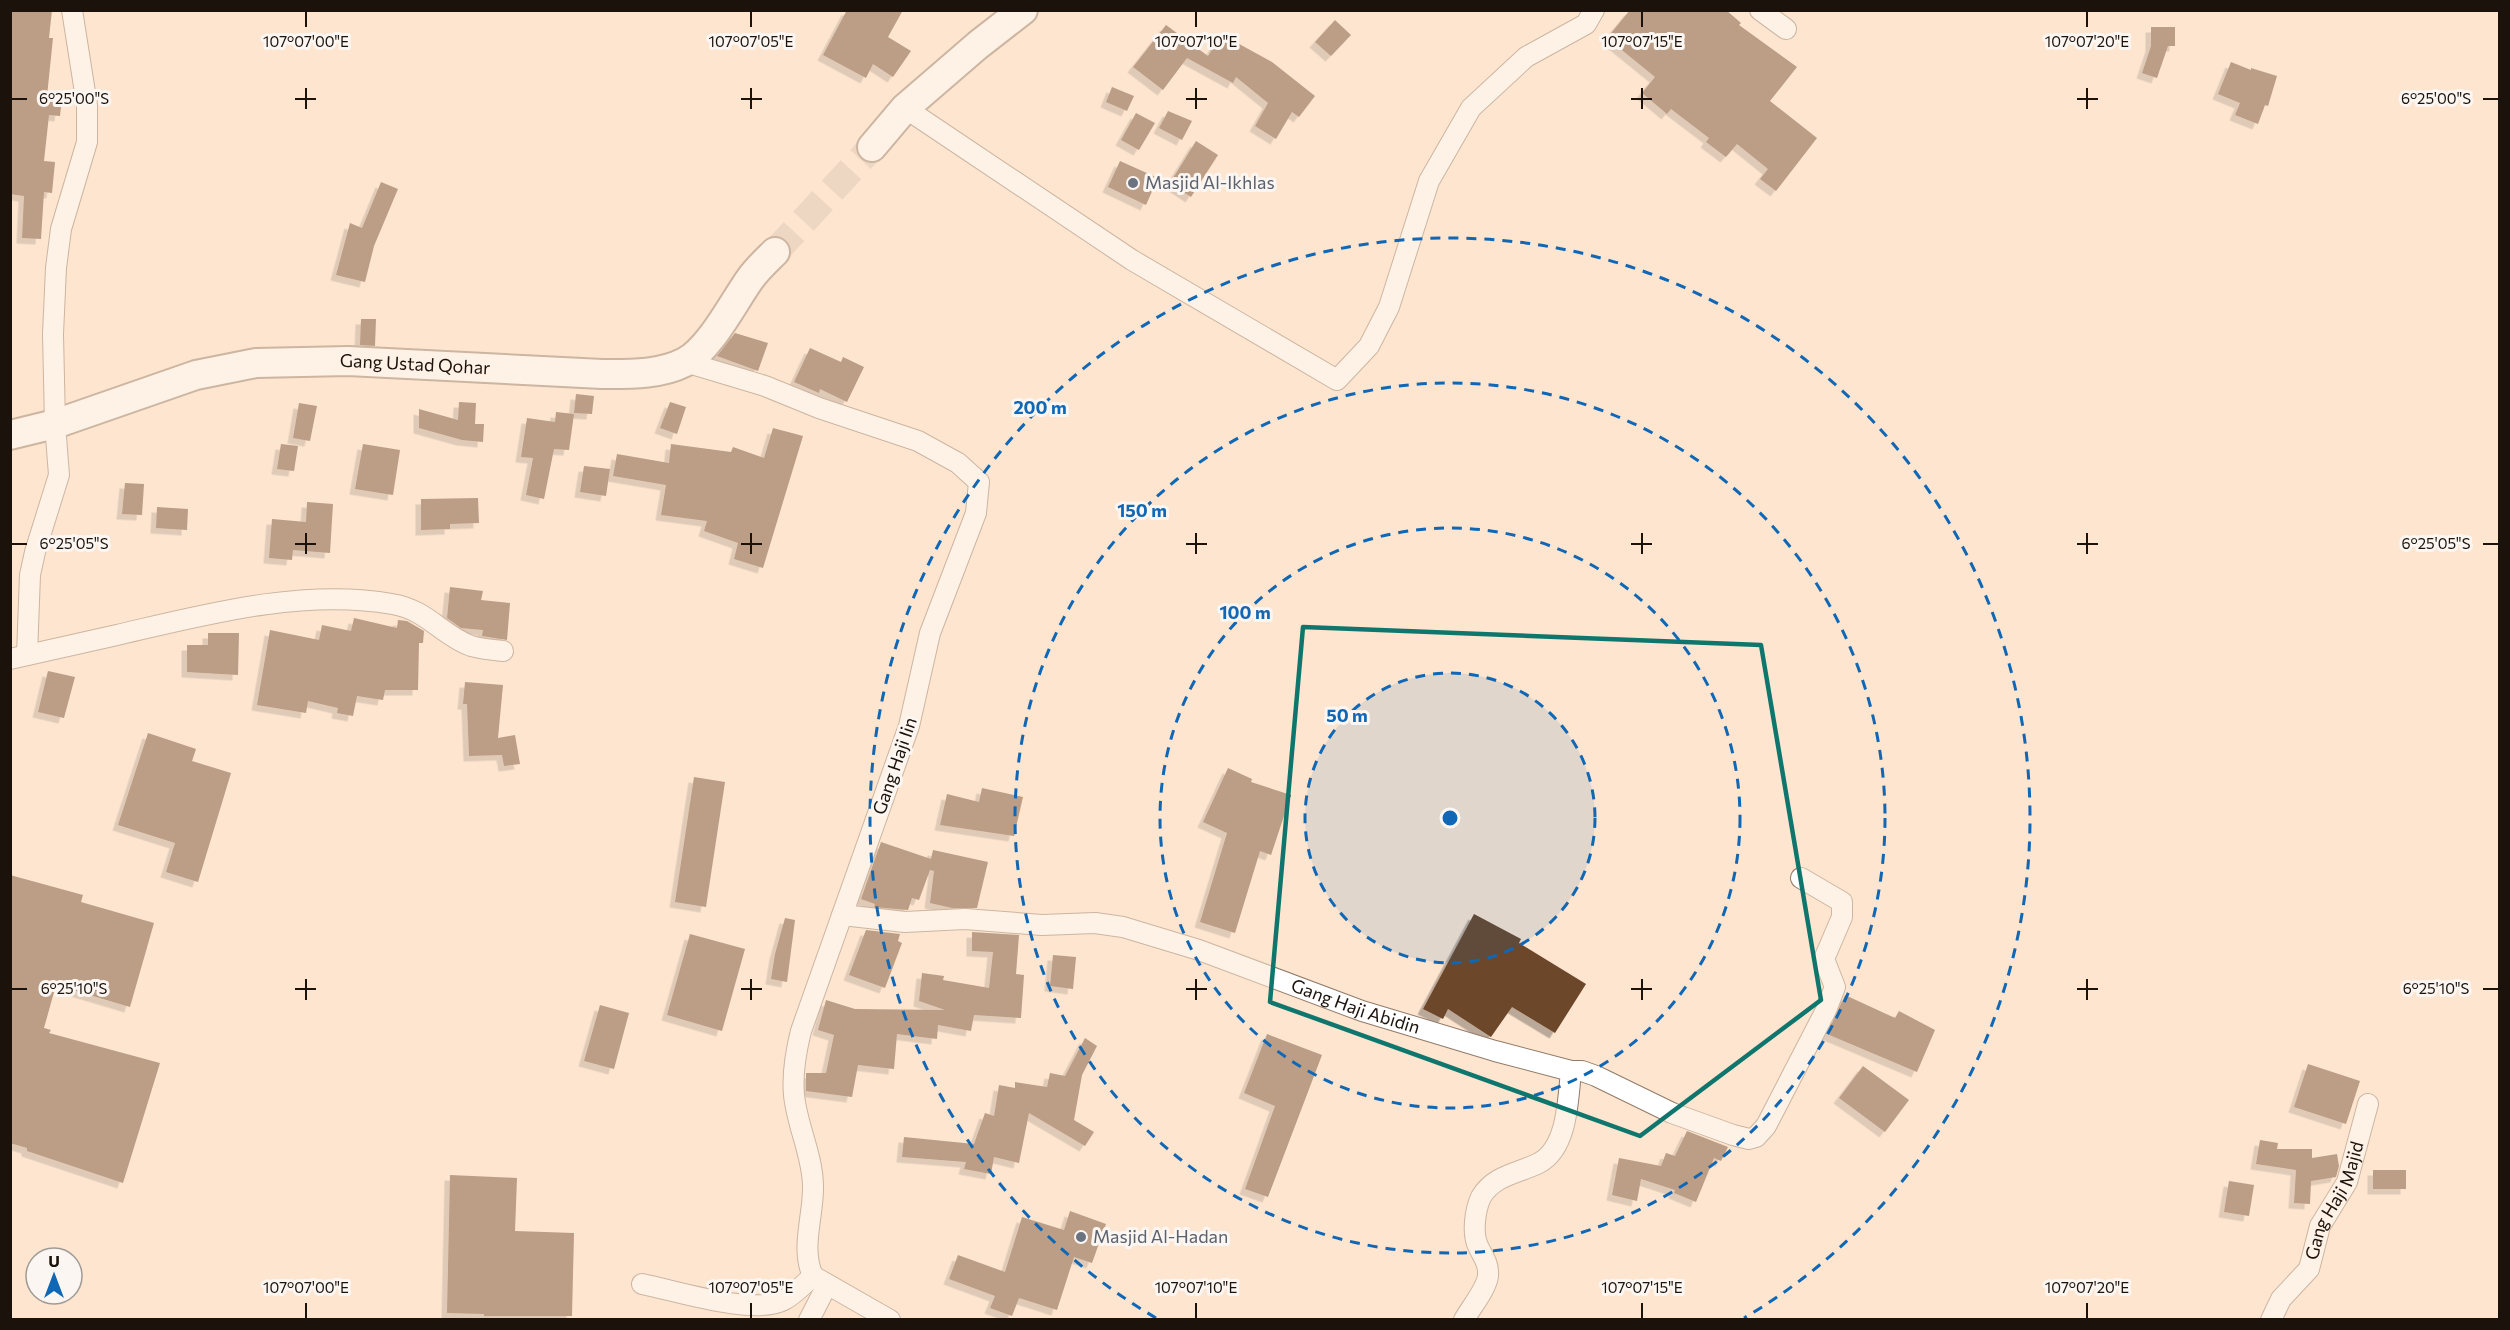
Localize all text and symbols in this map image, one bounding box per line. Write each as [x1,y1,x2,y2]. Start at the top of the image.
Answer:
text: 107°07'00"E [263,32,349,50]
text: 107°07'05"E [709,32,793,50]
text: 107°07'10"E [1155,32,1237,50]
text: 107°07'15"E [1601,32,1683,50]
text: 107°07'20"E [2045,32,2129,50]
text: 6°25'00"S [39,89,109,107]
text: 6°25'00"S [2401,89,2471,107]
place label: Masjid Al-Ikhlas [1145,171,1275,193]
marker: Masjid Al-Ikhlas [1126,176,1140,190]
street label: Gang Ustad Qohar [340,349,491,378]
text: 200 m [1013,396,1067,418]
text: 150 m [1117,499,1167,521]
text: 6°25'05"S [40,534,109,552]
text: 6°25'05"S [2402,534,2471,552]
text: 100 m [1219,601,1271,623]
text: 50 m [1326,704,1368,726]
street label: Gang Haji Iin [867,714,921,817]
centre of rings [1440,808,1460,828]
street label: Gang Haji Abidin [1288,974,1423,1038]
text: 6°25'10"S [41,979,108,997]
text: 6°25'10"S [2403,979,2470,997]
street label: Gang Haji Majid [2300,1139,2367,1262]
place label: Masjid Al-Hadan [1093,1225,1228,1247]
marker: Masjid Al-Hadan [1074,1230,1088,1244]
north arrow [24,1246,84,1306]
text: U [48,1251,60,1270]
text: 107°07'00"E [263,1278,349,1296]
text: 107°07'05"E [709,1278,793,1296]
text: 107°07'10"E [1155,1278,1237,1296]
text: 107°07'15"E [1601,1278,1683,1296]
text: 107°07'20"E [2045,1278,2129,1296]

